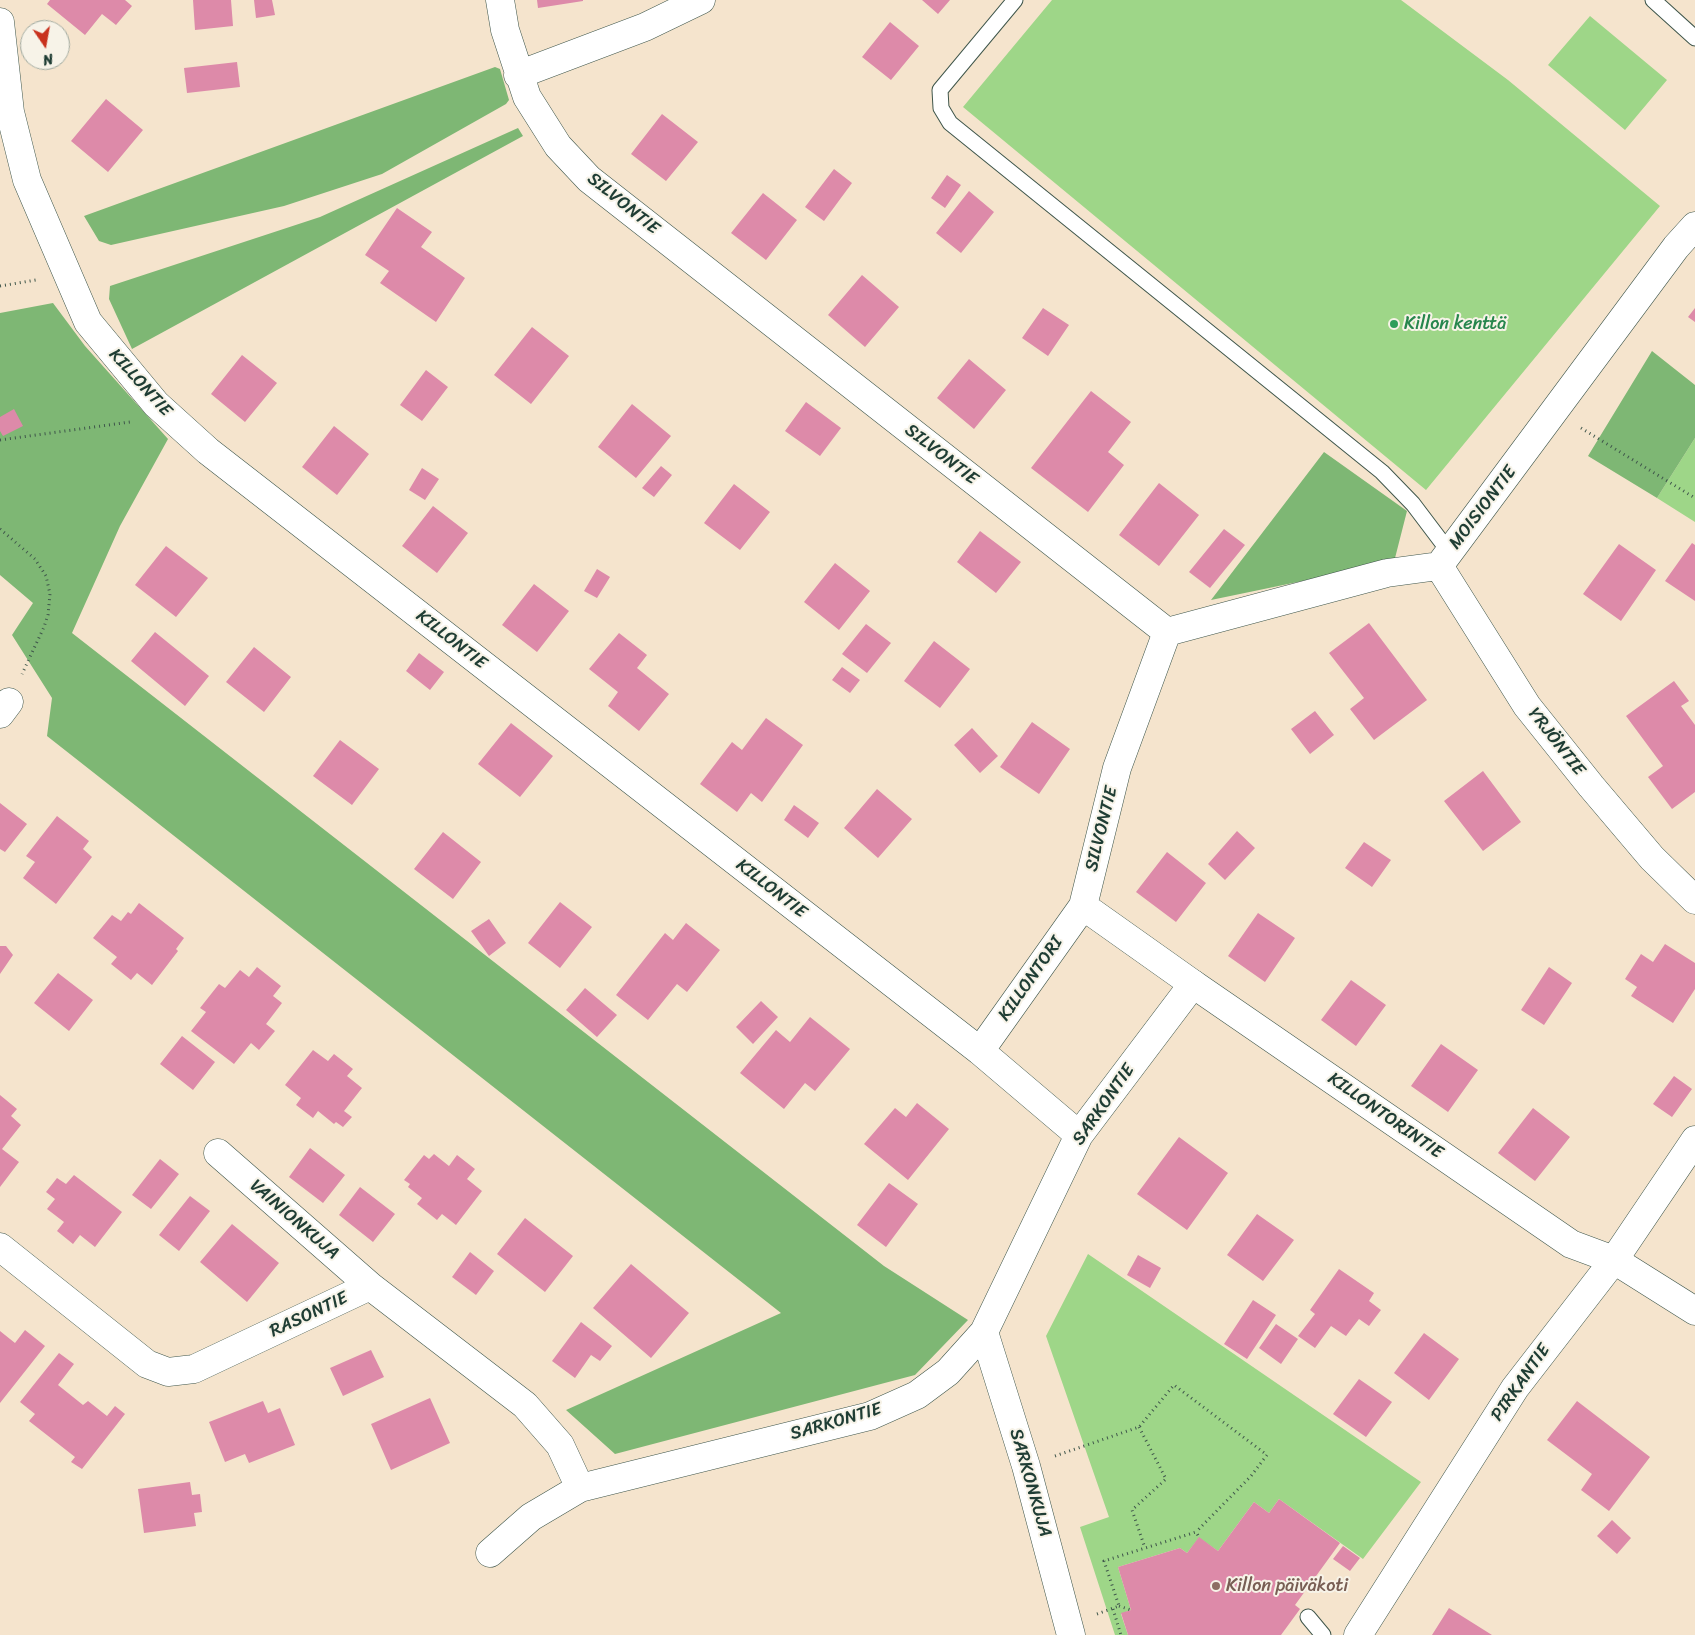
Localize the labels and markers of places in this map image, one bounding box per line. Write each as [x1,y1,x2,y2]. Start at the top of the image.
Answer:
place label: Killon kenttä [1404,313,1506,335]
marker: Killon kenttä [1388,318,1400,330]
place label: Killon päiväkoti [1226,1575,1348,1597]
marker: Killon päiväkoti [1210,1580,1222,1592]

